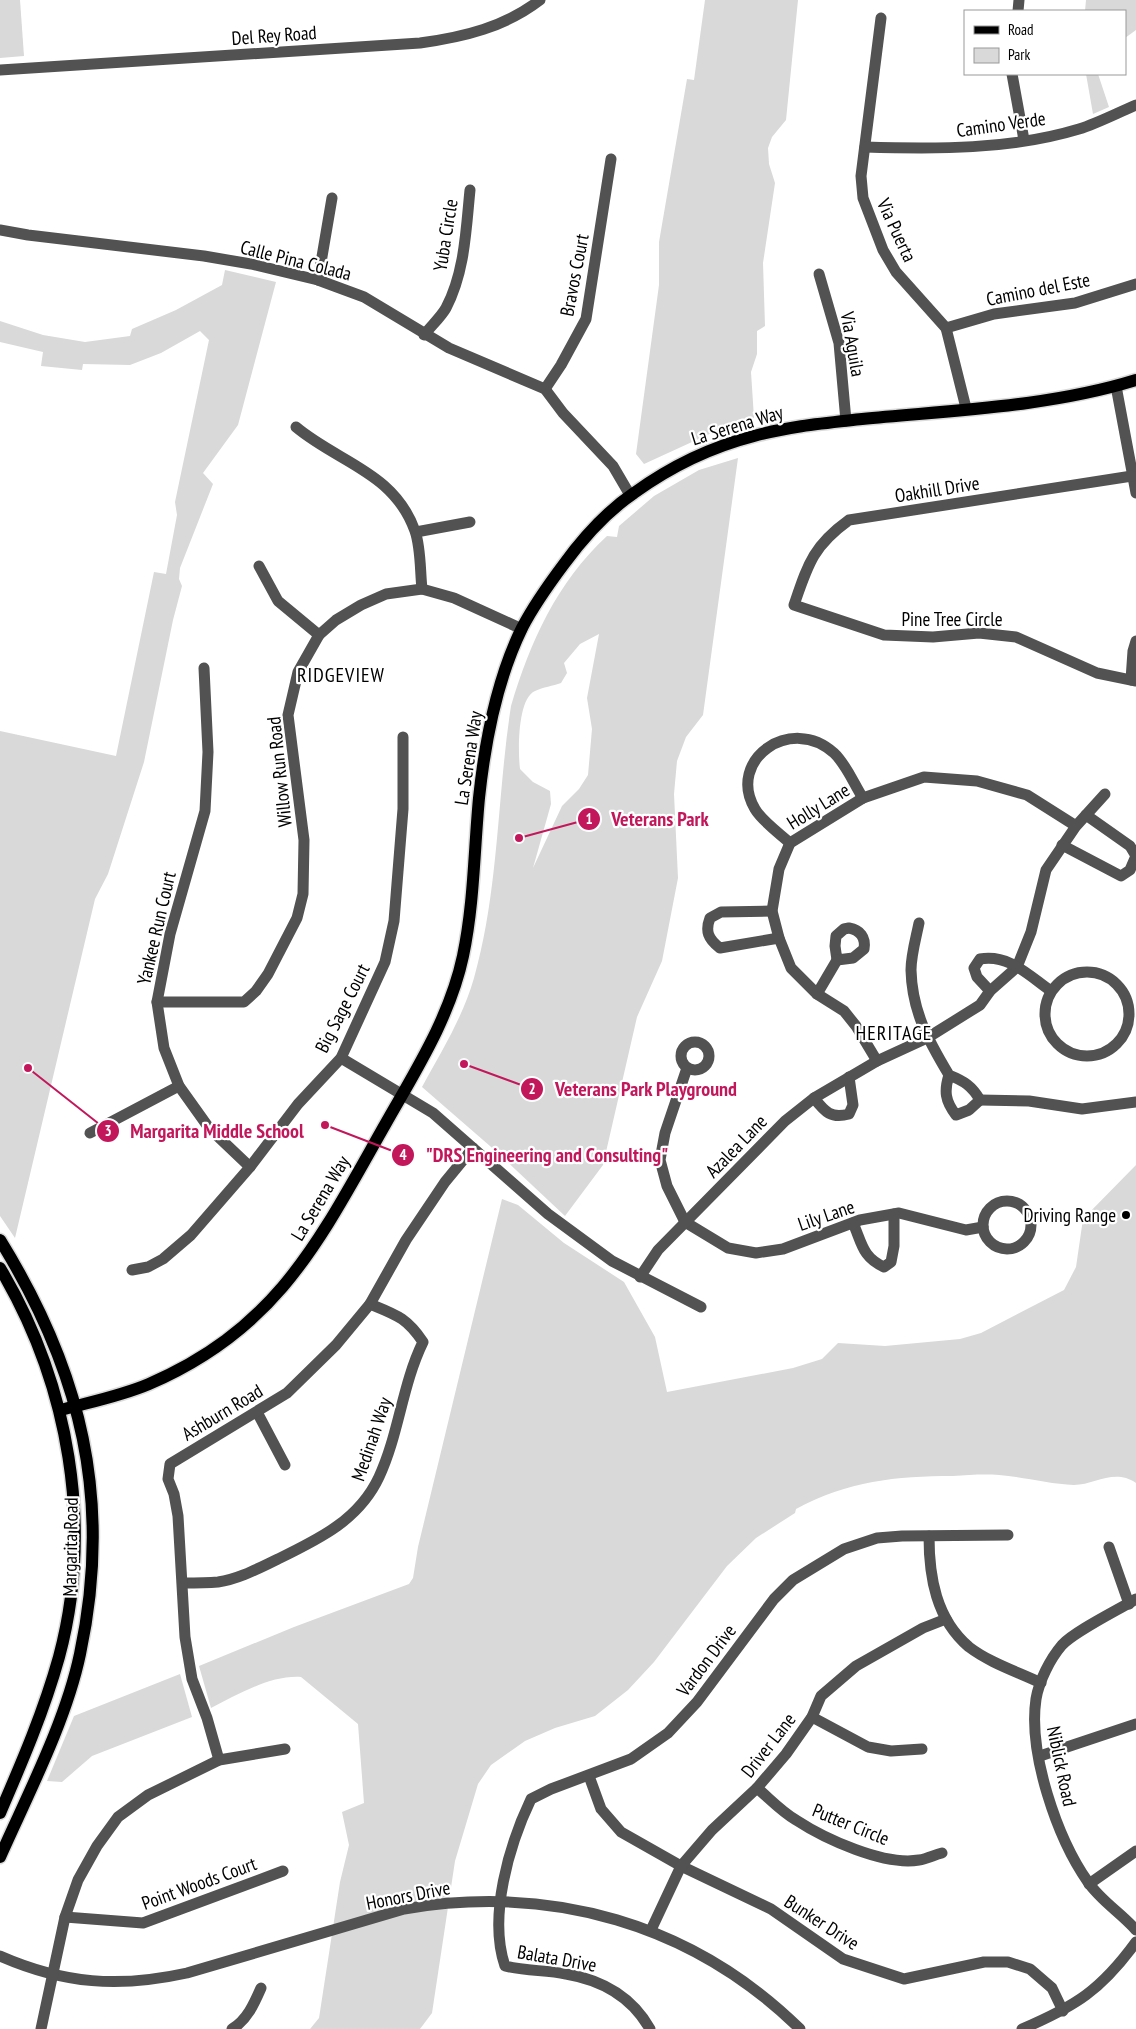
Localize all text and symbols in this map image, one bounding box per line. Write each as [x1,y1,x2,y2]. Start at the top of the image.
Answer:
legend [964,10,1126,75]
street label: Del Rey Road [231,20,317,50]
text: Road [1008,20,1034,39]
text: Park [1008,45,1030,64]
street label: Camino Verde [955,106,1047,142]
street label: Via Puerta [872,194,922,266]
street label: Yuba Circle [427,197,463,273]
street label: Bravos Court [554,231,594,318]
street label: Calle Pina Colada [238,235,354,285]
street label: Camino del Este [984,267,1092,311]
street label: Via Aguila [835,309,870,378]
street label: La Serena Way [688,399,787,450]
street label: Oakhill Drive [893,470,981,508]
street label: Pine Tree Circle [901,607,1003,631]
district label: RIDGEVIEW [297,662,385,688]
street label: La Serena Way [449,708,487,807]
street label: Willow Run Road [261,716,297,828]
street label: Holly Lane [782,777,854,835]
callout: Veterans Park [577,801,719,836]
text: Veterans Park [610,806,709,832]
text: 1 [585,809,593,828]
street label: Yankee Run Court [131,868,181,987]
street label: Big Sage Court [309,959,375,1057]
district label: HERITAGE [856,1020,932,1046]
callout: Veterans Park Playground [520,1072,747,1107]
text: Veterans Park Playground [554,1076,737,1102]
text: 2 [528,1079,536,1098]
street label: Azalea Lane [700,1109,772,1183]
callout: Margarita Middle School [95,1113,314,1148]
text: Margarita Middle School [130,1118,304,1144]
text: 3 [104,1121,112,1140]
callout: "DRS Engineering and Consulting" [391,1137,678,1172]
text: "DRS Engineering and Consulting" [426,1142,668,1168]
text: 4 [399,1145,407,1164]
street label: La Serena Way [285,1150,355,1245]
street label: Lily Lane [794,1194,858,1236]
place label: Driving Range [1024,1203,1116,1227]
marker: Driving Range [1120,1209,1132,1221]
street label: Ashburn Road [177,1378,267,1446]
street label: Medinah Way [345,1393,397,1484]
street label: Margarita Road [57,1497,83,1597]
street label: Vardon Drive [670,1619,741,1702]
street label: Driver Lane [735,1708,801,1782]
street label: Niblick Road [1042,1724,1082,1808]
street label: Putter Circle [809,1798,893,1850]
street label: Point Woods Court [138,1851,260,1915]
street label: Honors Drive [364,1875,452,1915]
street label: Bunker Drive [780,1889,864,1955]
street label: Balata Drive [516,1939,599,1977]

